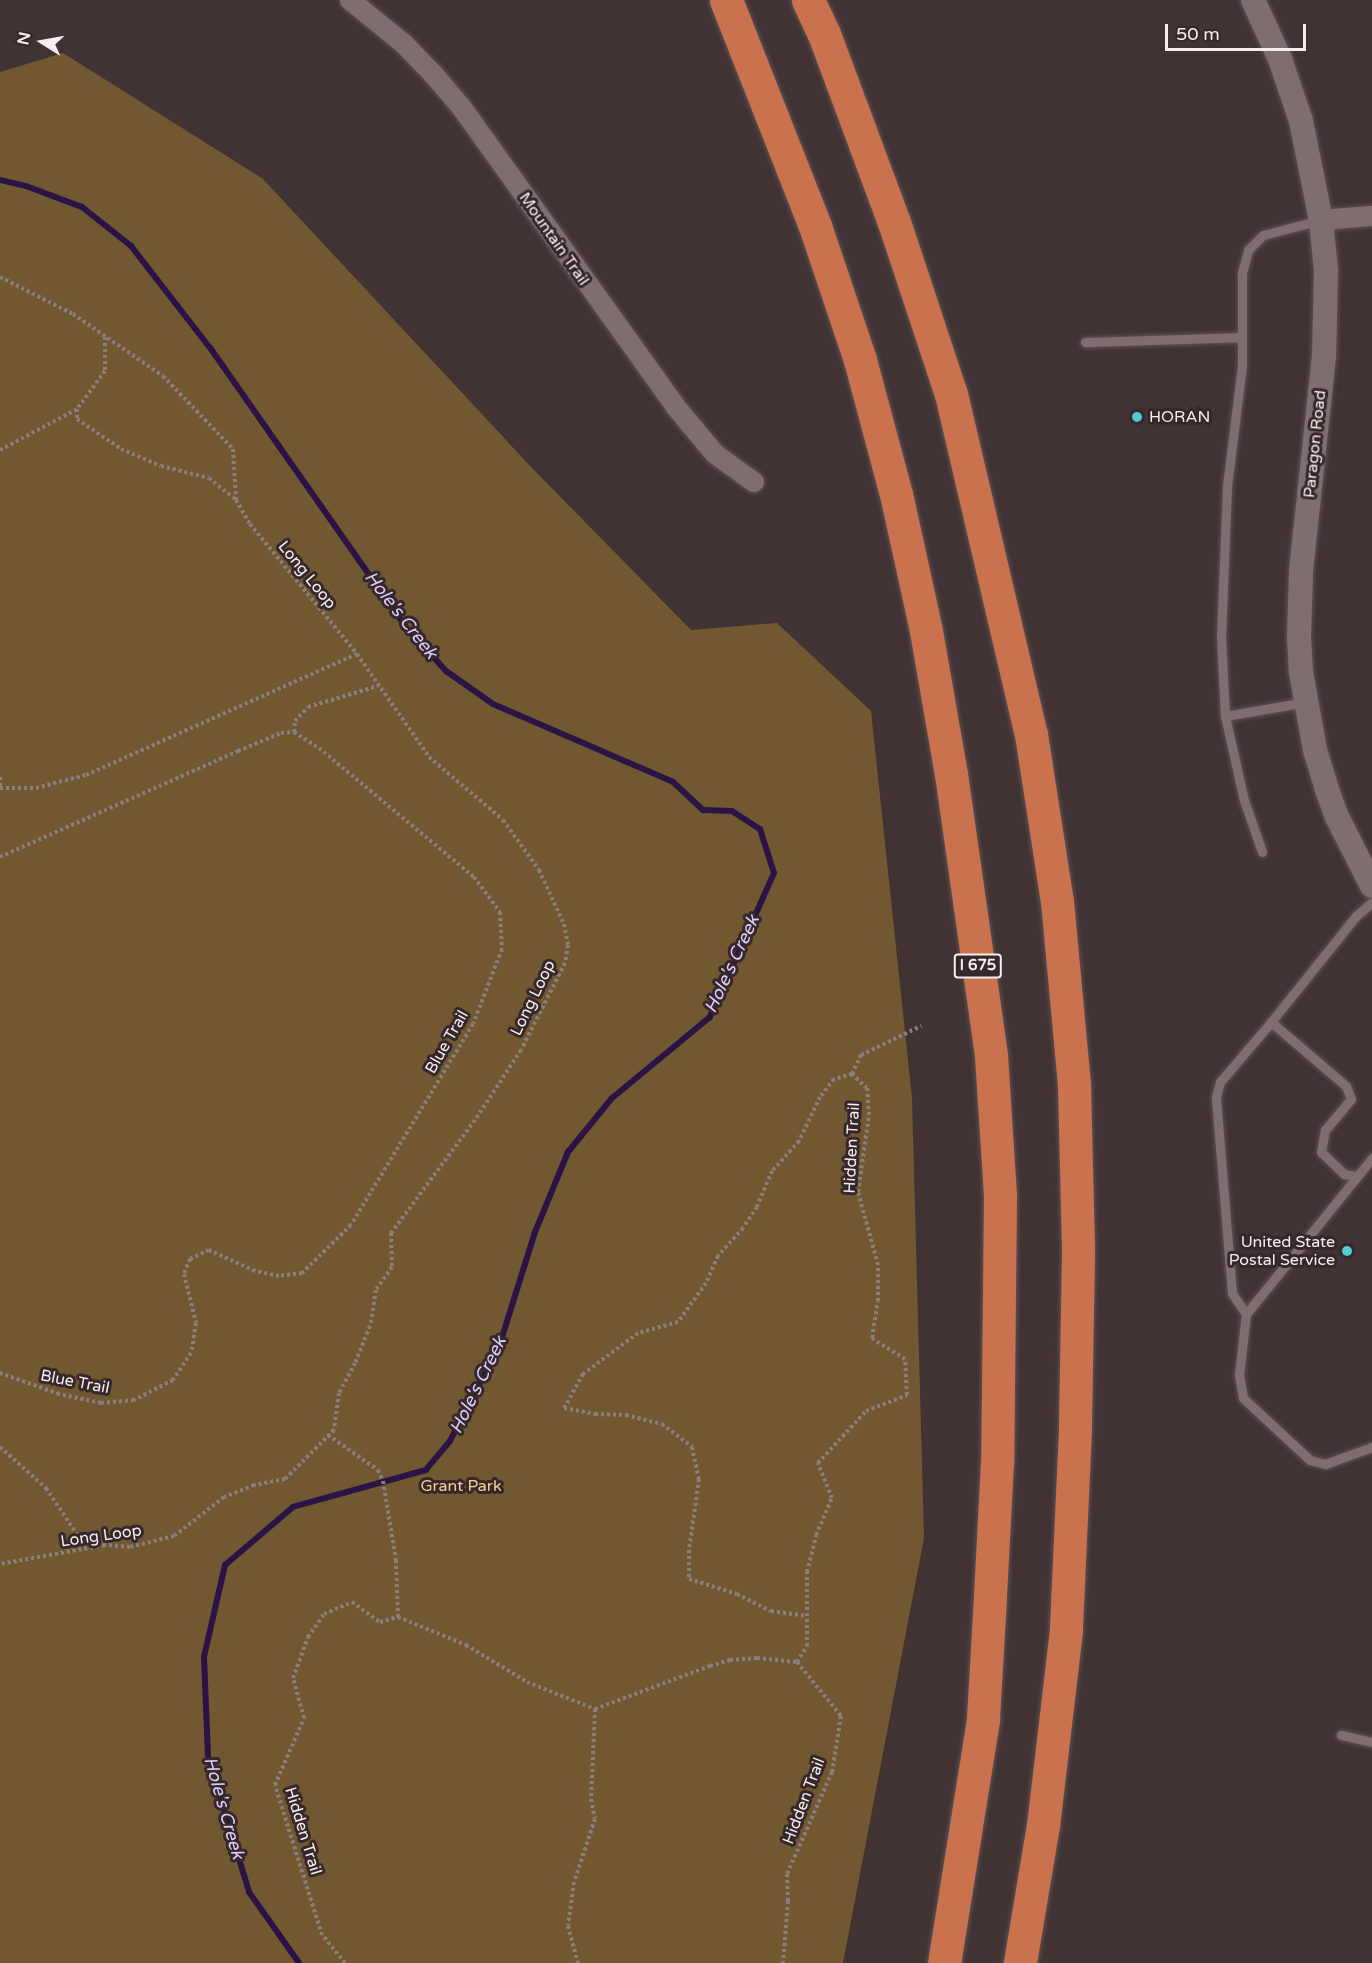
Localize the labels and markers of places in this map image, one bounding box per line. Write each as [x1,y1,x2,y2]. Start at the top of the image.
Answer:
place label: HORAN [1149,407,1210,427]
marker: HORAN [1130,410,1144,424]
place label: United State Postal Service [1229,1232,1335,1270]
marker: United State Postal Service [1340,1244,1354,1258]

